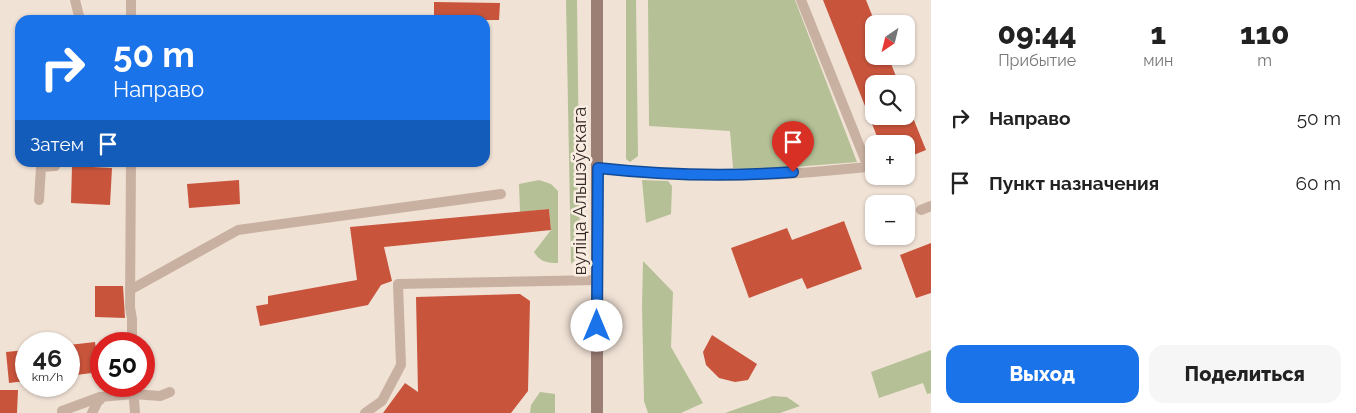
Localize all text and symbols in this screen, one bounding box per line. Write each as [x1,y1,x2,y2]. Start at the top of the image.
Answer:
north arrow [865,15,915,65]
map controls [865,15,915,245]
text: 09:44 [998,16,1077,51]
text: 1 [1150,16,1166,51]
text: 110 [1240,16,1289,51]
text: 50 m [113,34,195,75]
icon: right [30,35,95,100]
text: Прибытие [998,51,1076,70]
text: мин [1143,51,1173,70]
text: m [1257,51,1272,70]
button: search [865,75,915,125]
text: Направо [113,76,204,102]
icon: right [946,104,974,132]
street label: вуліца Альшэўскага [569,107,590,275]
text: Направо [989,107,1070,129]
text: 50 m [1297,107,1341,129]
pin [772,121,814,172]
icon: arrive [779,128,807,156]
icon: arrive [94,130,122,158]
text: Затем [30,133,84,155]
button: + [865,135,915,185]
icon: arrive [946,169,974,197]
text: Пункт назначения [989,172,1159,194]
text: 60 m [1296,172,1341,194]
button: − [865,195,915,245]
position arrow [570,299,622,351]
speed limit sign: 50 [90,332,155,397]
text: 46 [33,343,62,373]
button: Выход [946,345,1139,403]
button: Поделиться [1149,345,1341,403]
text: km/h [32,370,63,384]

